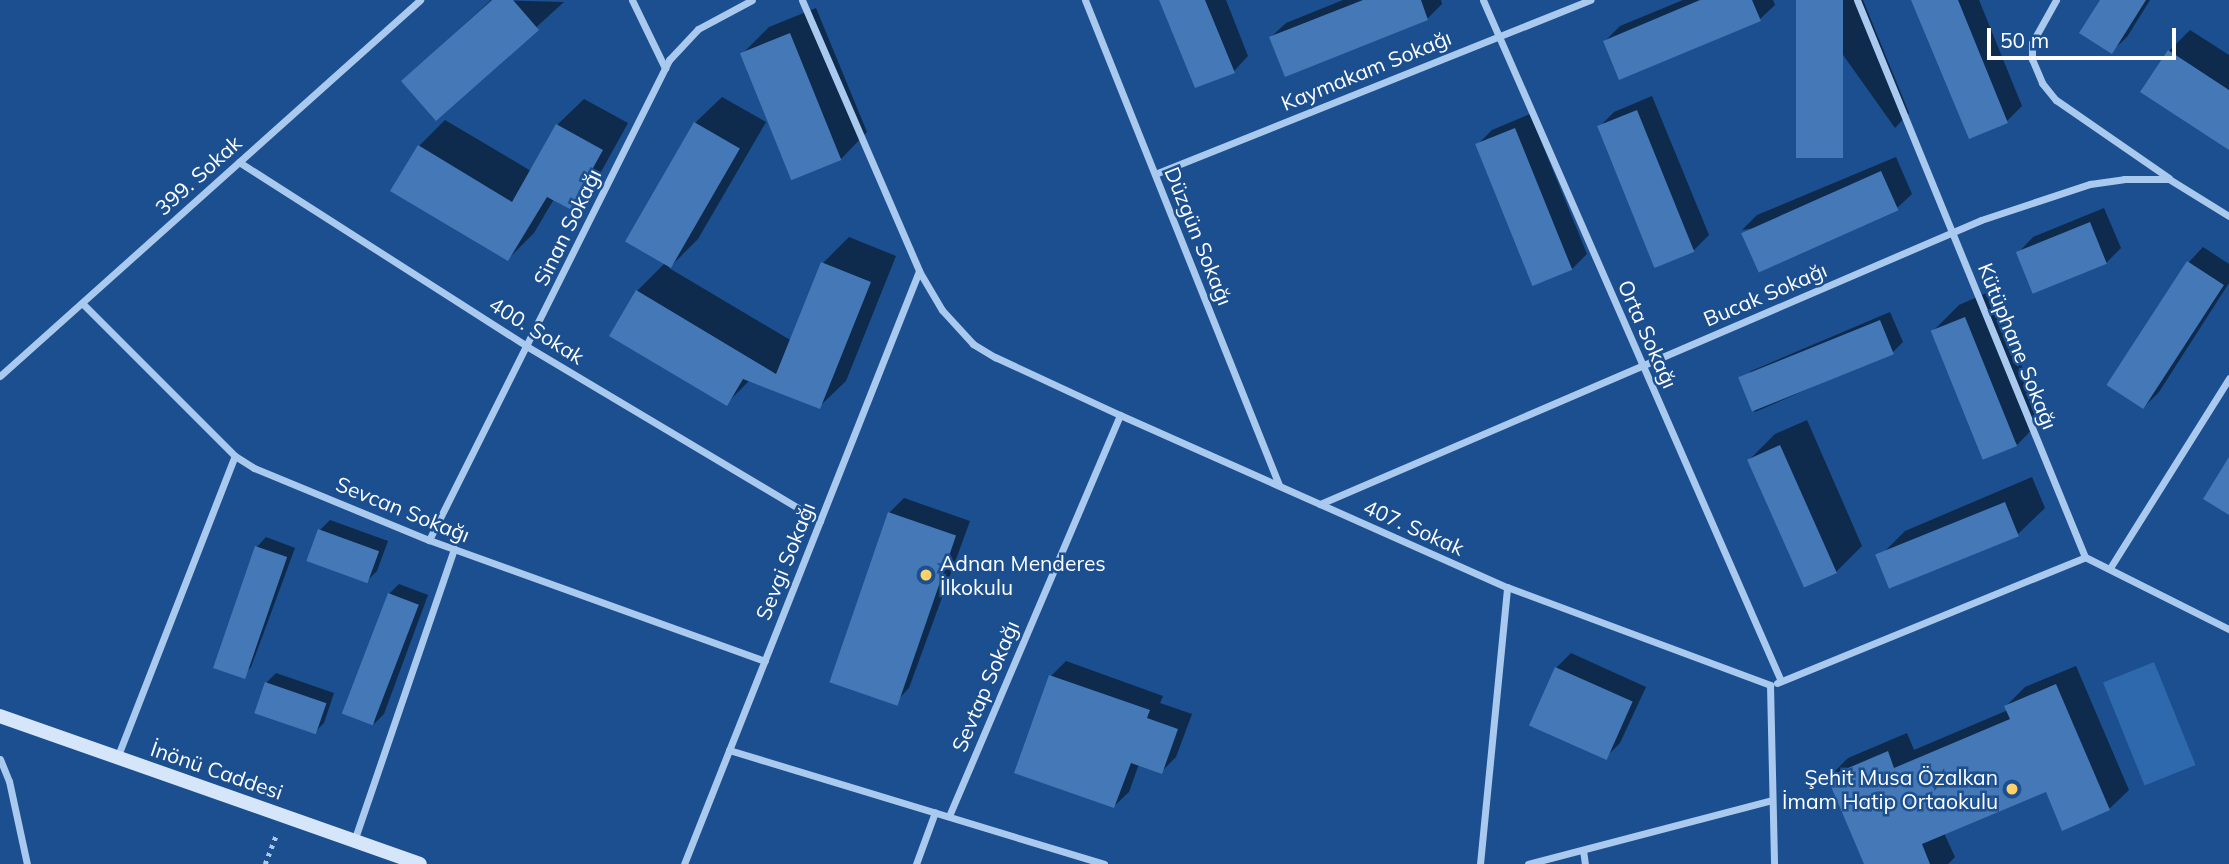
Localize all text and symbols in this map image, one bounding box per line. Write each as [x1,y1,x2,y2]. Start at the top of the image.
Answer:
scale bar [1991,14,2180,58]
street label: Kaymakam Sokağı [1277,24,1455,116]
text: 50 m [2000,27,2049,53]
street label: 399. Sokak [150,130,246,220]
street label: Düzgün Sokağı [1160,163,1238,309]
street label: Sinan Sokağı [528,164,606,290]
street label: Bucak Sokağı [1699,257,1831,331]
street label: Kütüphane Sokağı [1973,259,2063,433]
street label: Orta Sokağı [1613,276,1683,392]
street label: 400. Sokak [485,291,589,369]
street label: Sevcan Sokağı [332,471,474,547]
street label: 407. Sokak [1360,494,1468,560]
street label: Sevgi Sokağı [750,499,820,623]
place label: Adnan Menderes İlkokulu [940,550,1106,600]
marker: Adnan Menderes İlkokulu [918,567,934,583]
street label: Sevtap Sokağı [946,617,1024,755]
street label: İnönü Caddesi [148,736,286,804]
place label: Şehit Musa Özalkan İmam Hatip Ortaokulu [1782,764,1998,814]
marker: Şehit Musa Özalkan İmam Hatip Ortaokulu [2004,781,2020,797]

